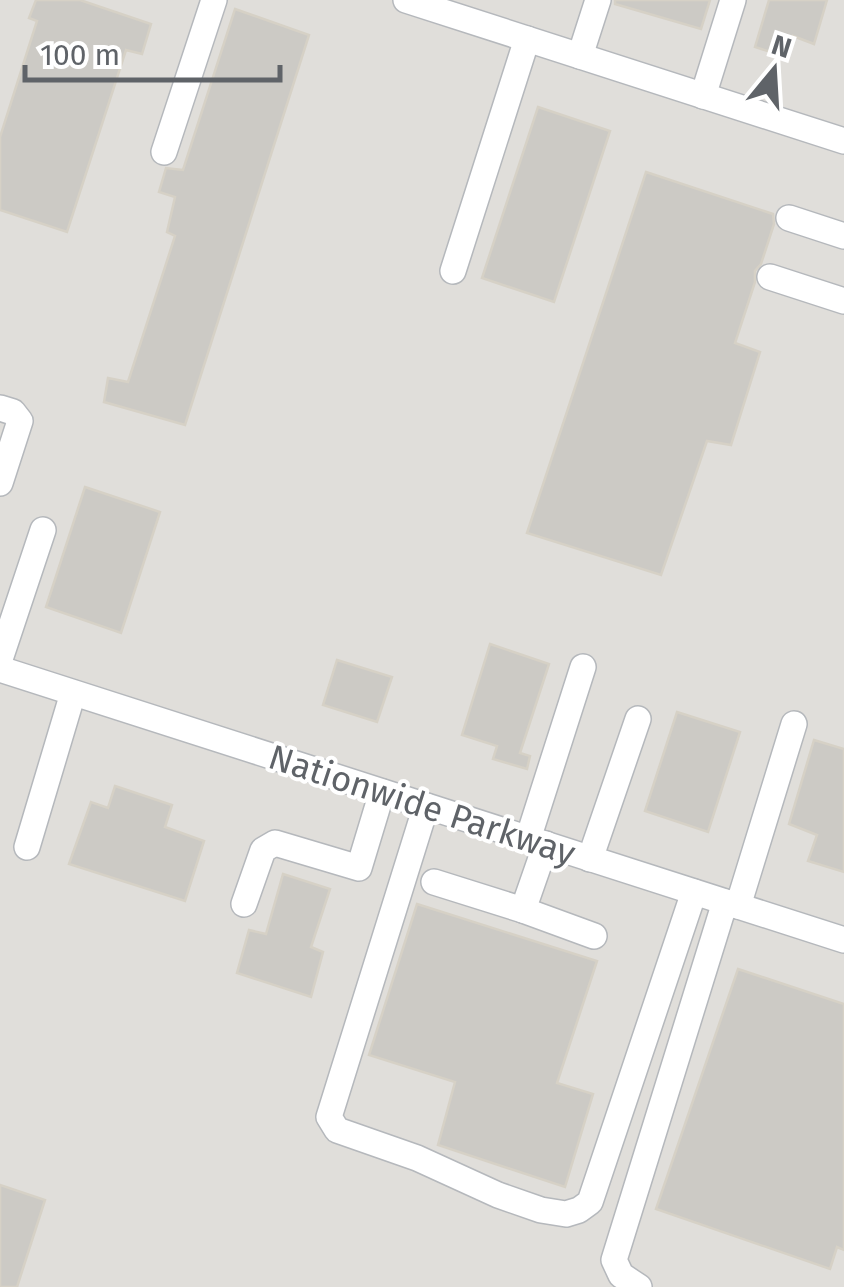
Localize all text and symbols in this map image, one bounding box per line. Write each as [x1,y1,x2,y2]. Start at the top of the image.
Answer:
scale bar [25,20,280,82]
north arrow [724,20,824,120]
text: N [768,28,796,65]
text: 100 m [40,37,120,73]
street label: Nationwide Parkway [263,736,581,874]

